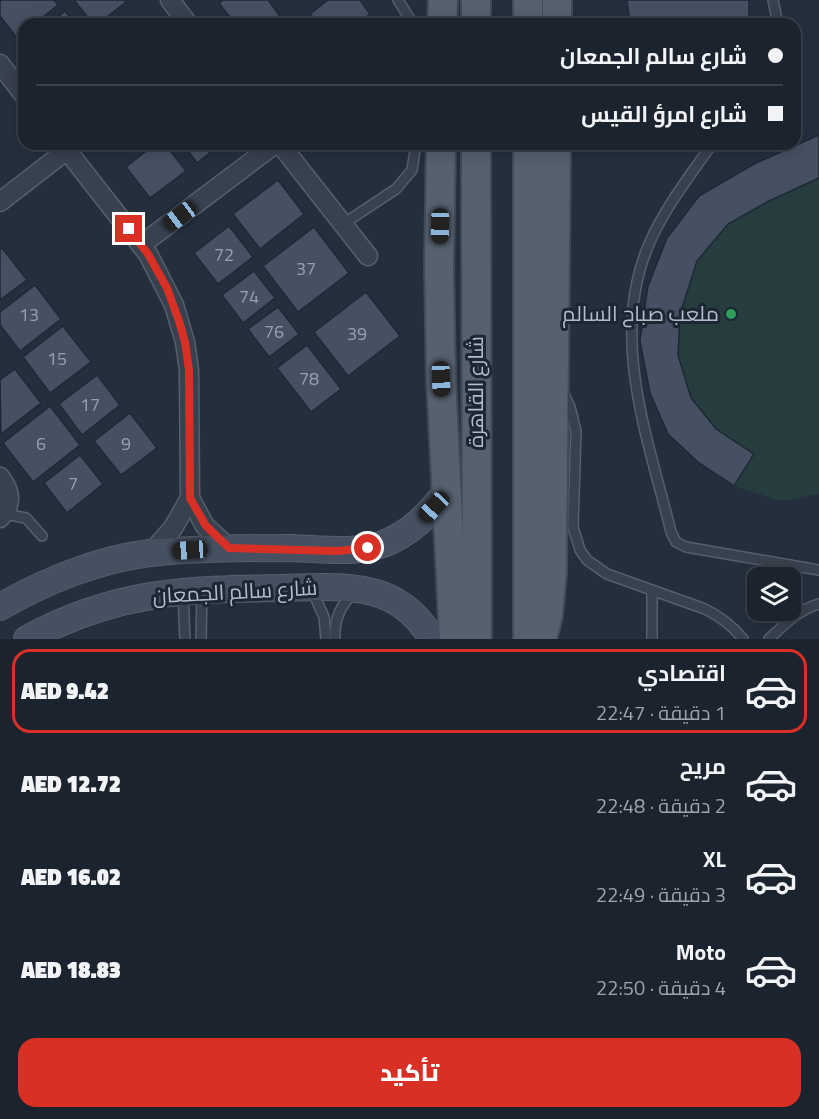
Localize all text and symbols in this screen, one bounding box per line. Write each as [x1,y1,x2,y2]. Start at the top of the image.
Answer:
text: شارع سالم الجمعان [560,39,747,73]
text: شارع امرؤ القيس [581,97,747,131]
car [160,198,200,234]
car [431,208,449,244]
route end [115,215,142,242]
house number: 72 [214,241,234,268]
house number: 37 [296,255,316,282]
house number: 74 [239,283,259,310]
place label: ملعب صباح السالم [562,297,719,329]
house number: 13 [19,301,39,328]
marker: ملعب صباح السالم [724,307,738,321]
house number: 76 [264,318,284,345]
house number: 39 [347,320,367,347]
street label: شارع القاهرة [459,336,491,448]
house number: 15 [47,345,67,372]
car [431,361,451,397]
house number: 78 [299,365,319,392]
house number: 17 [80,391,100,418]
house number: 6 [36,430,46,457]
house number: 9 [121,430,131,457]
house number: 7 [68,470,78,497]
car [415,488,453,526]
route start [354,534,381,561]
car [171,540,209,560]
map controls [747,567,801,621]
button: layers [747,567,801,621]
street label: شارع سالم الجمعان [152,571,318,611]
text: اقتصادي [637,656,726,690]
icon: car [744,664,798,718]
text: AED 9.42 [21,674,109,708]
text: 1 دقيقة · 22:47 [596,697,726,728]
text: مريح [680,749,726,783]
icon: car [744,757,798,811]
text: AED 12.72 [21,767,121,801]
text: 2 دقيقة · 22:48 [596,790,726,821]
text: XL [703,842,726,876]
icon: car [744,850,798,904]
text: AED 16.02 [21,860,121,894]
text: 3 دقيقة · 22:49 [596,879,726,910]
text: Moto [676,935,726,969]
icon: car [744,943,798,997]
text: AED 18.83 [21,953,121,987]
text: 4 دقيقة · 22:50 [596,972,726,1003]
button: تأكيد [18,1038,801,1107]

